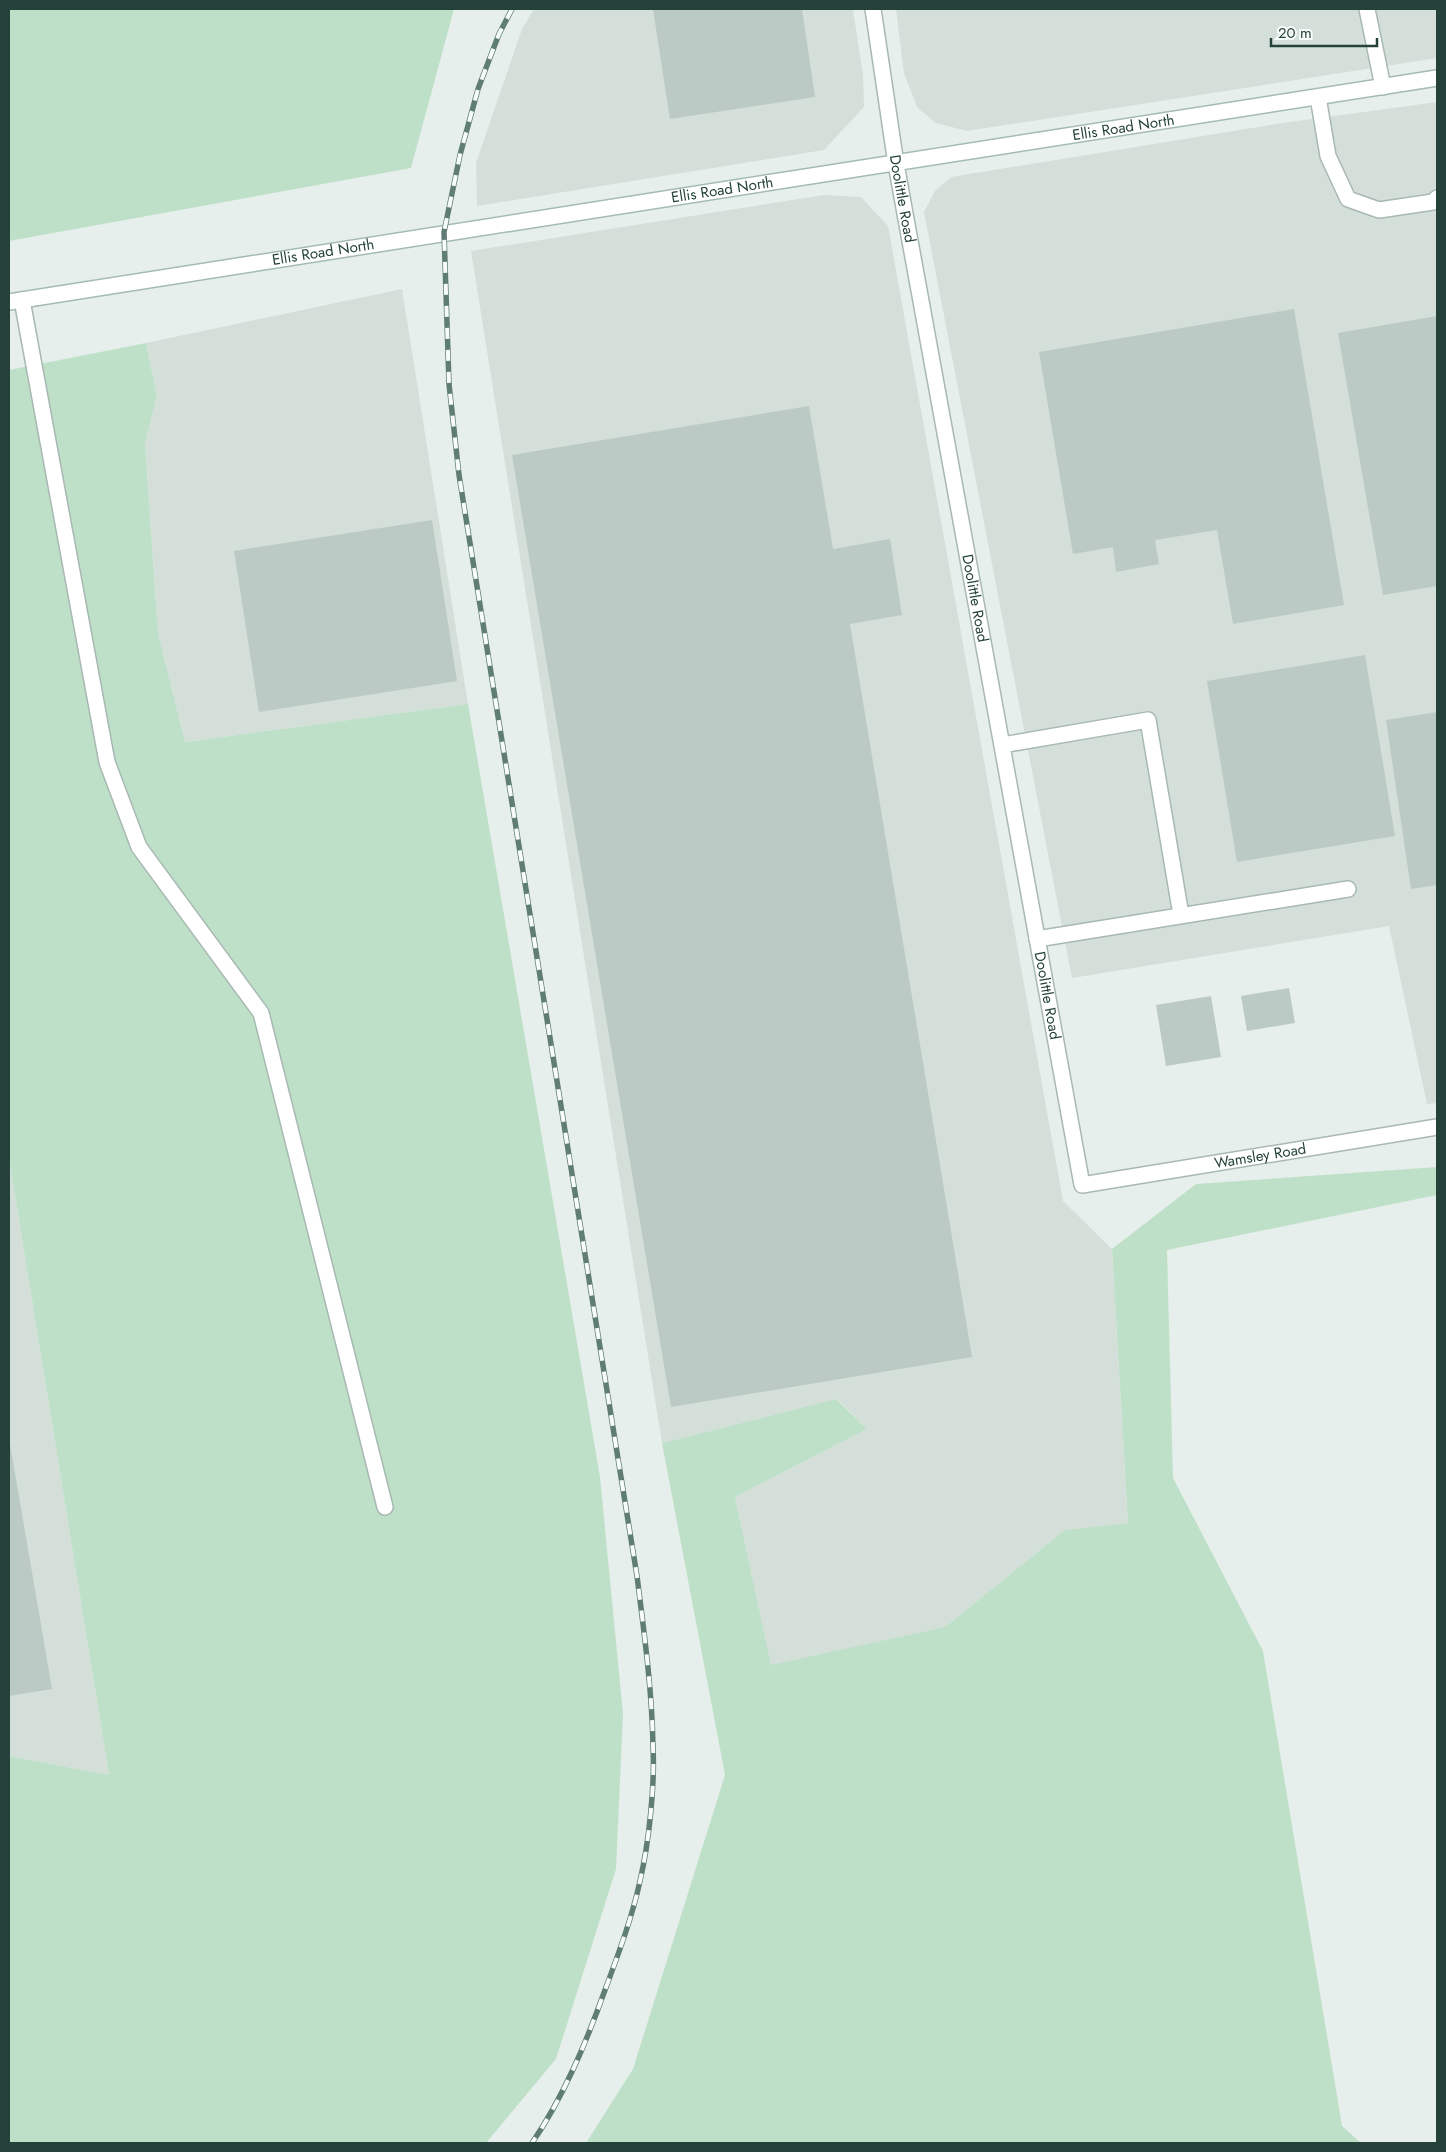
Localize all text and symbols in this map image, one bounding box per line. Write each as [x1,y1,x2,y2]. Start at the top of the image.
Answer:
scale bar [1271,15,1377,47]
text: 20 m [1278,22,1312,44]
street label: Ellis Road North [1071,109,1176,146]
street label: Doolittle Road [884,153,921,245]
street label: Ellis Road North [670,171,775,209]
street label: Ellis Road North [270,233,376,271]
street label: Doolittle Road [956,552,994,644]
street label: Doolittle Road [1029,950,1066,1042]
street label: Wamsley Road [1213,1138,1308,1174]

